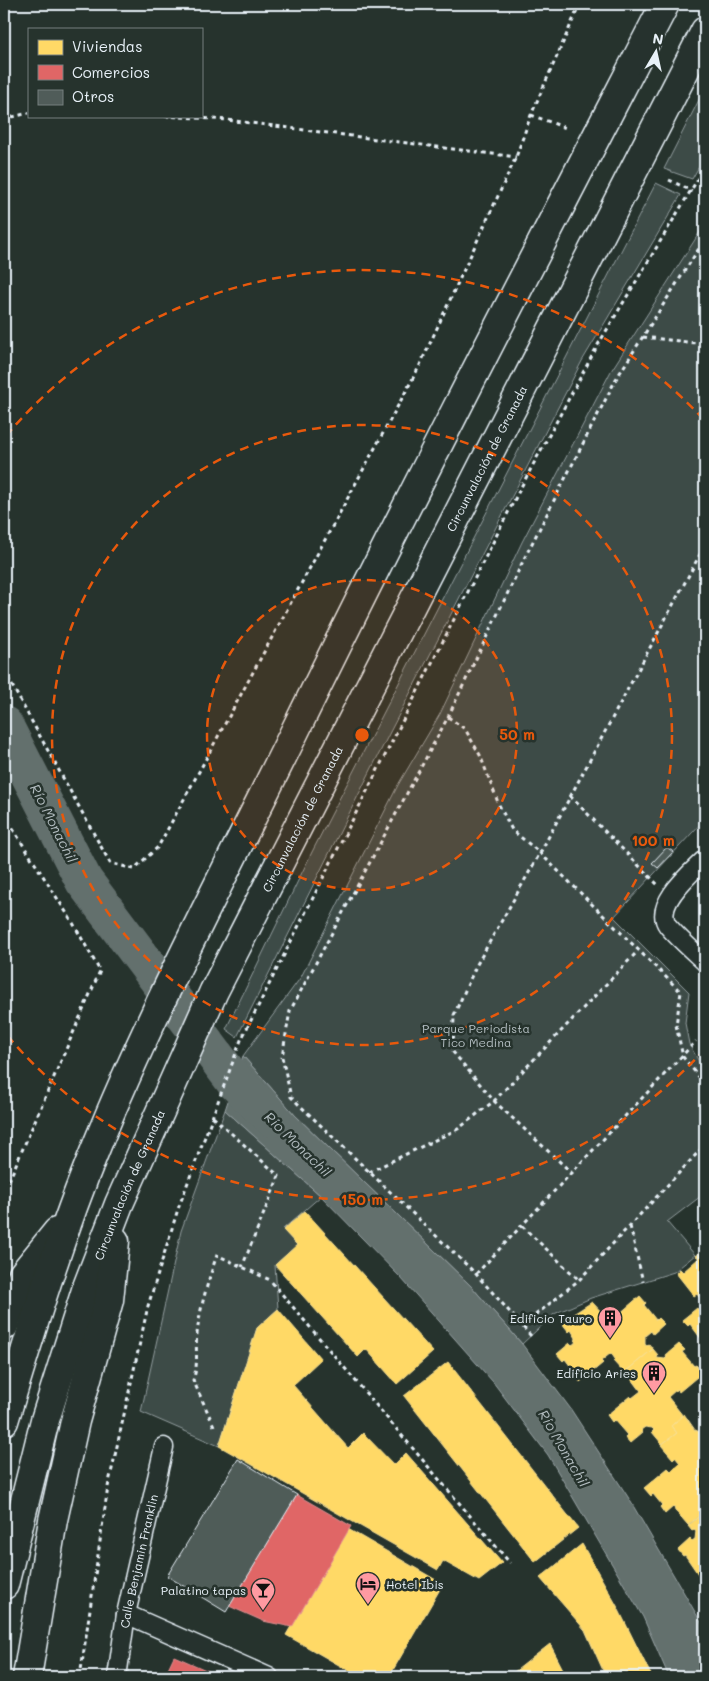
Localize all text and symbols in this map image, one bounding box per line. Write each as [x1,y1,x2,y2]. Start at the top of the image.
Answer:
legend [28,28,202,118]
north arrow [632,28,682,78]
text: N [651,28,665,49]
text: Viviendas [72,36,143,56]
text: Comercios [72,62,150,82]
text: Otros [72,86,114,106]
street label: Circunvalación de Granada [442,383,530,534]
text: 50 m [499,724,535,744]
centre of rings [353,726,371,744]
street label: Circunvalación de Granada [258,743,346,895]
water label: Río Monachil [26,780,82,866]
text: 100 m [631,830,675,850]
park label: Parque Periodista Tico Medina [422,1020,530,1050]
street label: Circunvalación de Granada [90,1107,168,1262]
water label: Río Monachil [260,1107,336,1181]
text: 150 m [341,1189,383,1209]
building icon: Edificio Tauro [597,1305,623,1339]
place label: Edificio Tauro [510,1310,592,1326]
building icon: Edificio Aries [641,1360,667,1394]
place label: Edificio Aries [557,1365,636,1381]
water label: Río Monachil [534,1406,594,1490]
street label: Calle Benjamin Franklin [116,1493,161,1629]
hotel icon: Hotel Ibis [355,1571,381,1605]
place label: Hotel Ibis [386,1576,444,1592]
bar icon: Palatino tapas [250,1577,276,1611]
place label: Palatino tapas [161,1582,246,1598]

